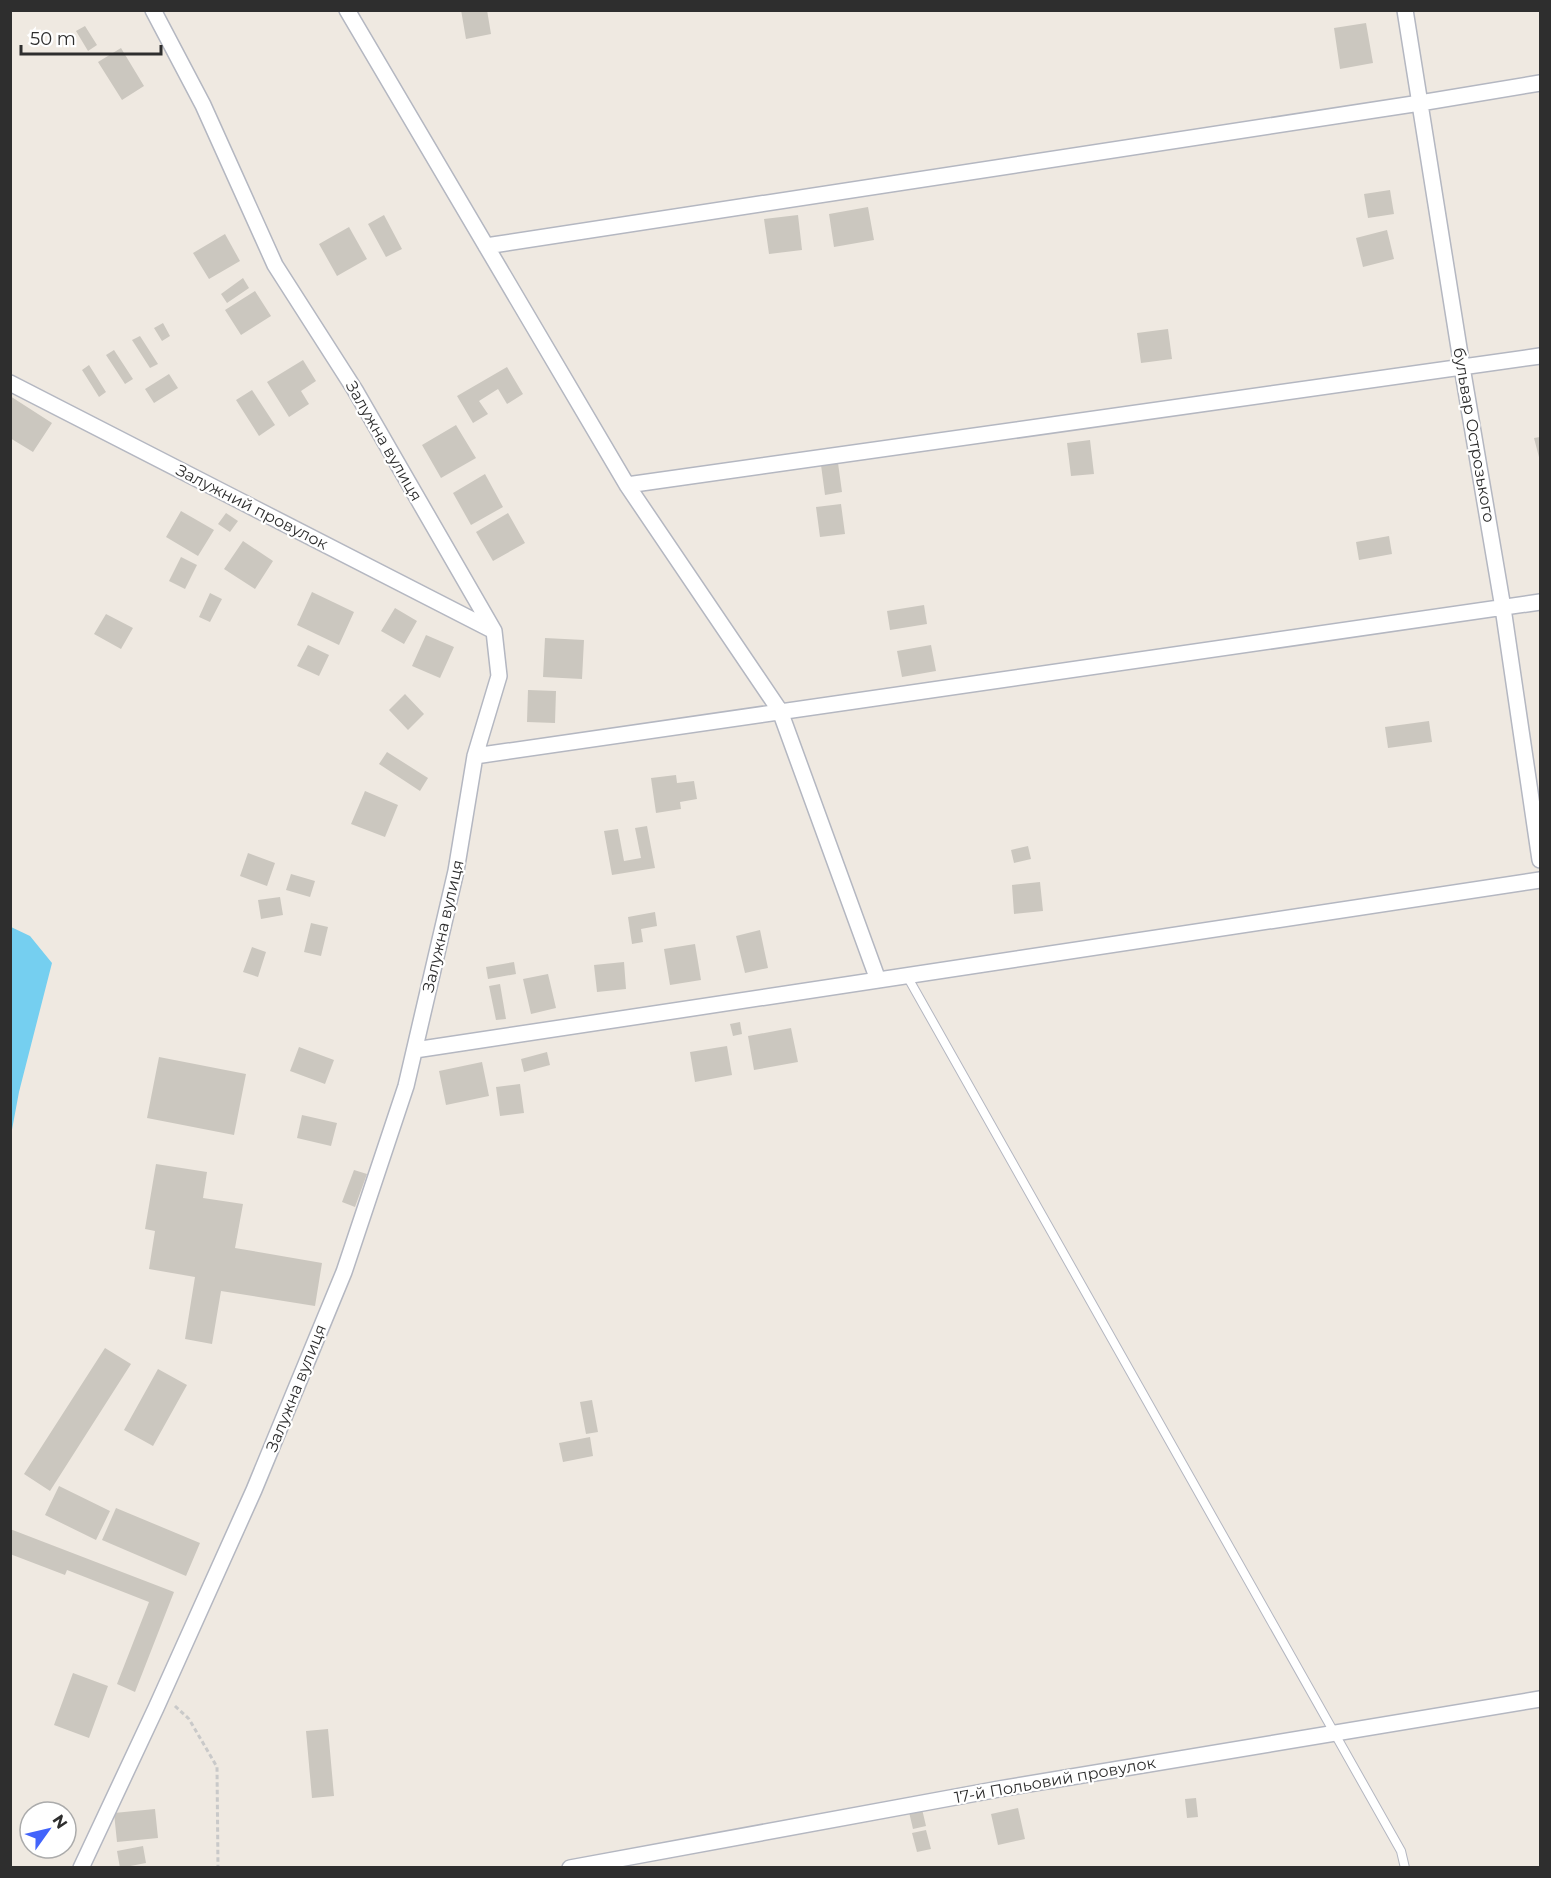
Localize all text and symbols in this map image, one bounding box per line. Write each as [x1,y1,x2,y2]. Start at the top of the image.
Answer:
scale bar [21,18,160,56]
text: 50 m [30,28,76,50]
street label: бульвар Острозького [1449,346,1499,524]
street label: Залужна вулиця [342,378,426,504]
street label: Залужний провулок [173,460,332,554]
street label: Залужна вулиця [418,858,468,994]
street label: Залужна вулиця [262,1322,330,1454]
street label: 17-й Польовий провулок [953,1753,1158,1807]
north arrow [18,1800,78,1860]
text: N [49,1811,72,1833]

